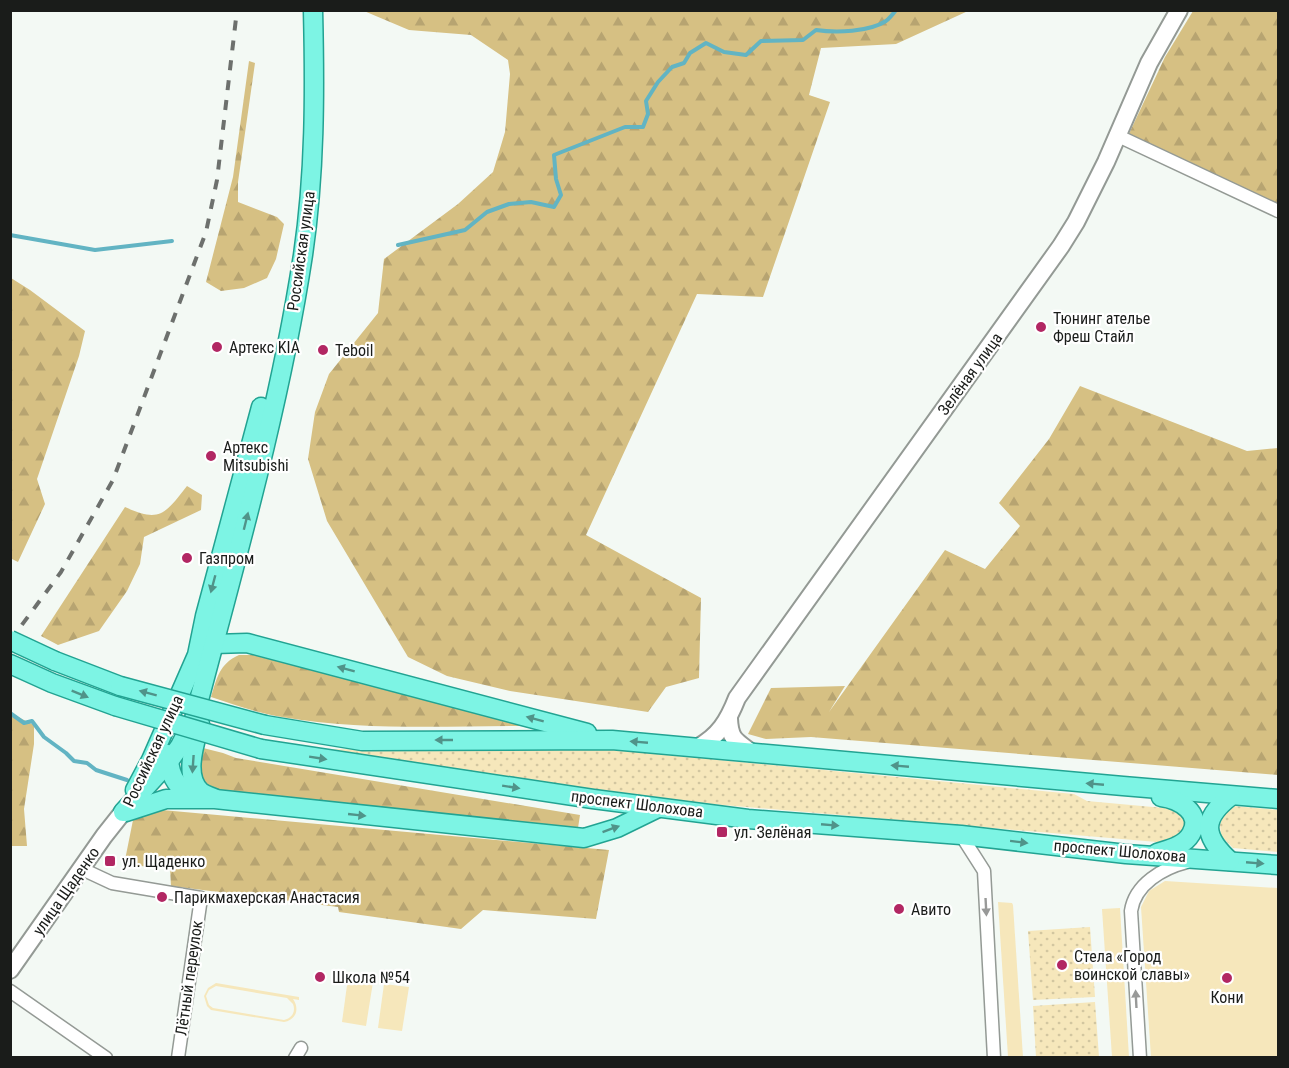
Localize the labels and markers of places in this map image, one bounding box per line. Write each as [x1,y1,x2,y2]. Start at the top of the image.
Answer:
place label: Тюнинг ателье Фреш Стайл [1053,309,1150,346]
marker: Тюнинг ателье Фреш Стайл [1034,320,1048,334]
place label: Артекс KIA [229,338,300,357]
marker: Артекс KIA [210,340,224,354]
place label: Teboil [335,341,373,360]
marker: Teboil [316,343,330,357]
place label: Артекс Mitsubishi [223,438,289,475]
marker: Артекс Mitsubishi [204,449,218,463]
place label: Газпром [199,549,254,568]
marker: Газпром [180,551,194,565]
place label: ул. Зелёная [734,823,811,842]
marker: ул. Зелёная [715,825,729,839]
place label: ул. Щаденко [122,852,205,871]
marker: ул. Щаденко [103,854,117,868]
place label: Парикмахерская Анастасия [174,888,360,907]
marker: Парикмахерская Анастасия [155,890,169,904]
place label: Авито [911,900,951,919]
marker: Авито [892,902,906,916]
place label: Стела «Город воинской славы» [1074,947,1190,984]
marker: Стела «Город воинской славы» [1055,958,1069,972]
place label: Школа №54 [332,968,410,987]
marker: Школа №54 [313,970,327,984]
marker: Кони [1220,971,1234,985]
place label: Кони [1210,988,1244,1007]

